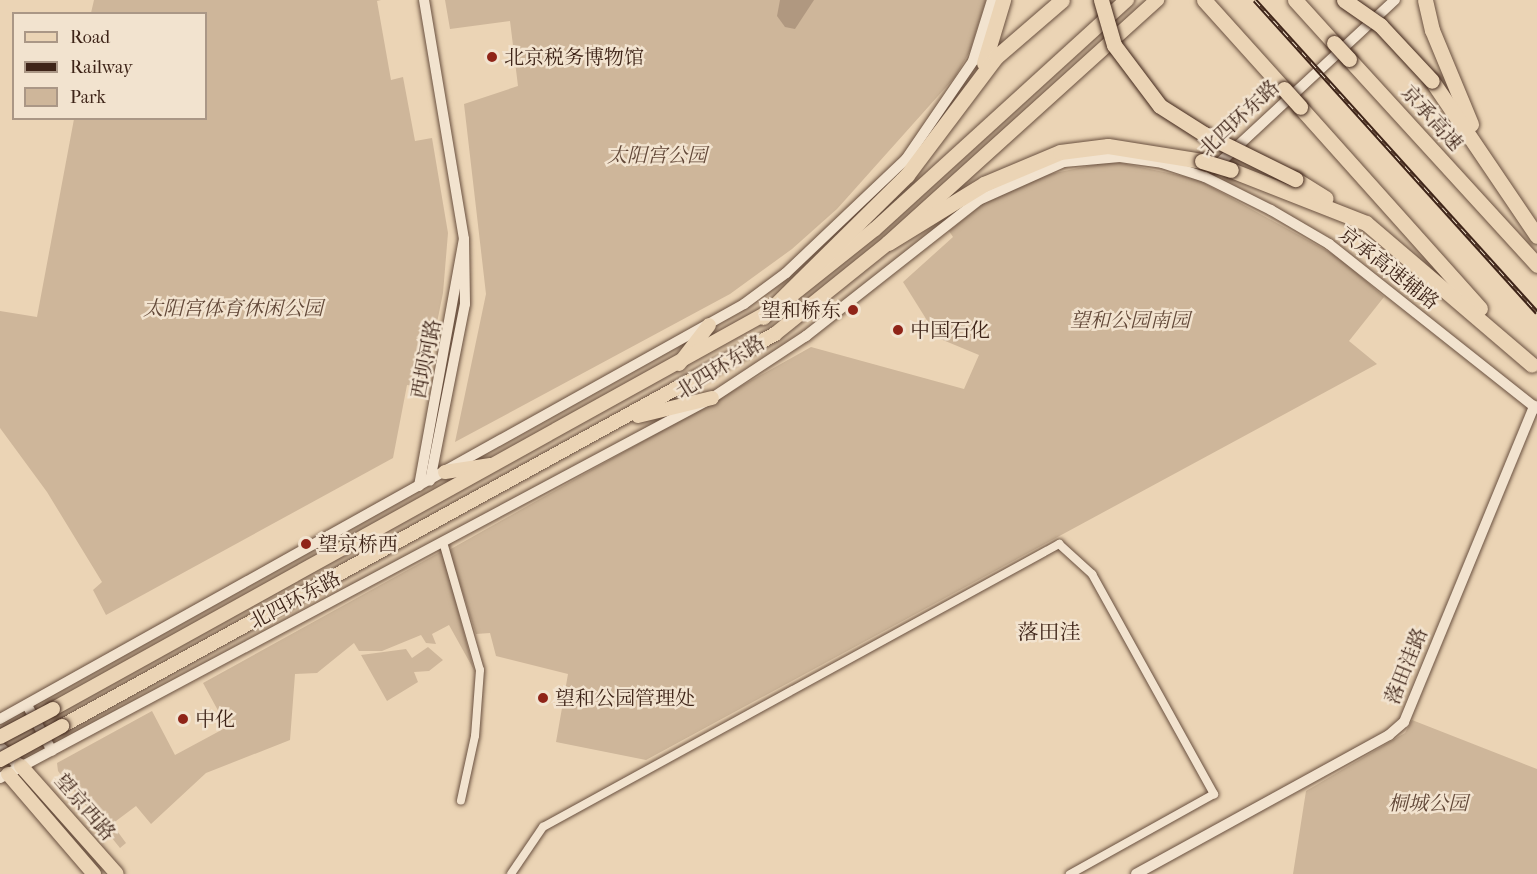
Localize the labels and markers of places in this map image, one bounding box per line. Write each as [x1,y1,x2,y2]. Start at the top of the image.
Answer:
place label: 北京税务博物馆 [504,45,644,69]
marker: 北京税务博物馆 [485,50,499,64]
place label: 望和桥东 [761,298,841,322]
marker: 望和桥东 [846,303,860,317]
place label: 中国石化 [910,318,990,342]
marker: 中国石化 [891,323,905,337]
place label: 望京桥西 [318,532,398,556]
marker: 望京桥西 [299,537,313,551]
place label: 望和公园管理处 [555,686,695,710]
marker: 望和公园管理处 [536,691,550,705]
place label: 中化 [195,707,235,731]
marker: 中化 [176,712,190,726]

